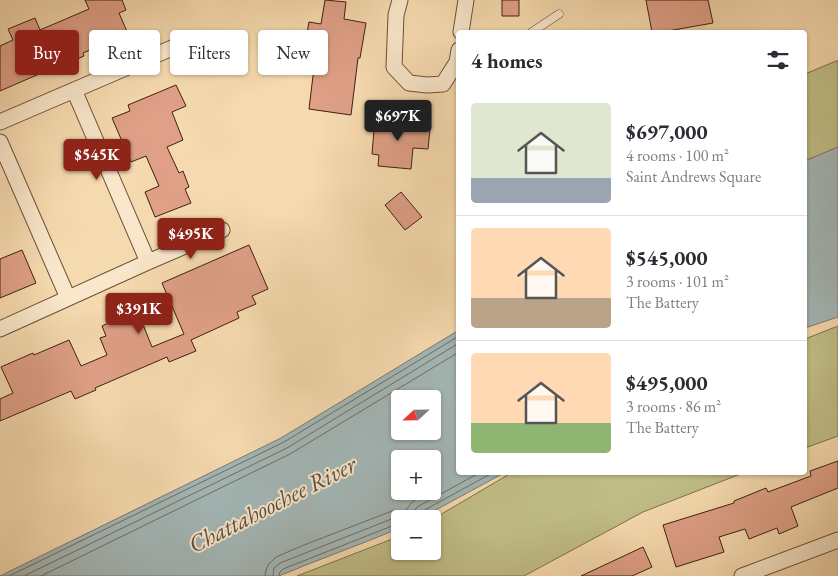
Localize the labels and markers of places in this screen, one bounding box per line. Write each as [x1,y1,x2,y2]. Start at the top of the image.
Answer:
pin: $697K [363,100,433,142]
pin: $545K [62,138,132,181]
pin: $495K [156,218,226,260]
pin: $391K [104,292,174,335]

